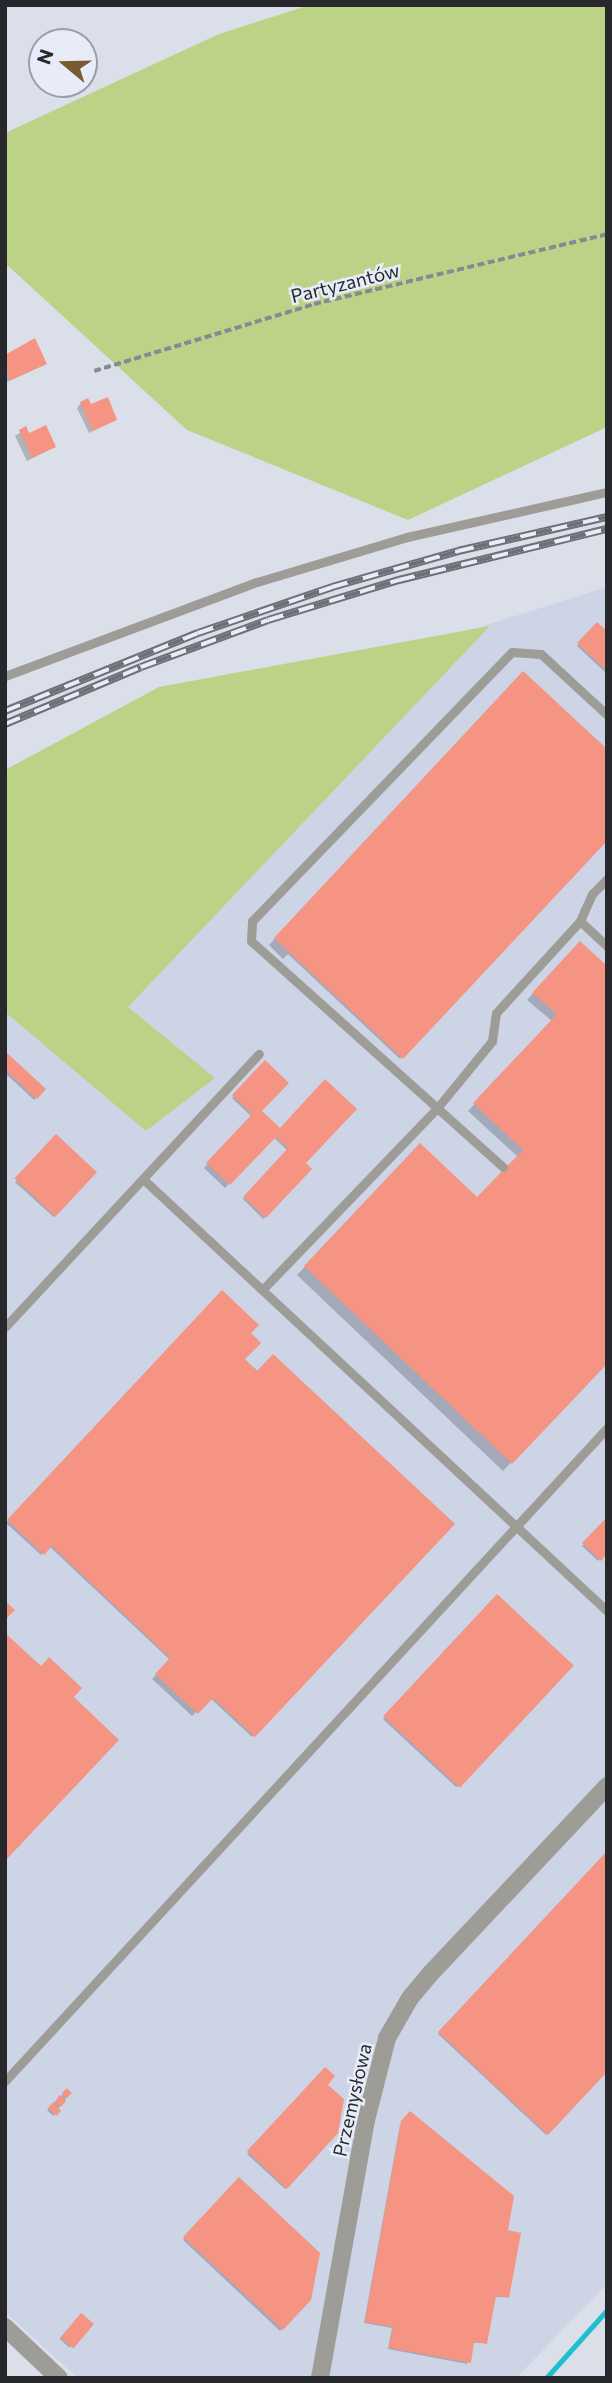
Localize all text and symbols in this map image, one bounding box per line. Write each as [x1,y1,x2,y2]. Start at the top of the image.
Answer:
north arrow [28,28,98,98]
text: N [31,46,58,67]
street label: Partyzantów [288,258,402,308]
street label: Przemysłowa [328,2041,376,2159]

